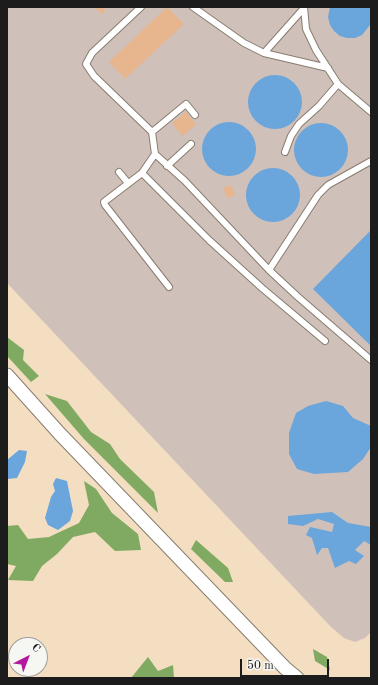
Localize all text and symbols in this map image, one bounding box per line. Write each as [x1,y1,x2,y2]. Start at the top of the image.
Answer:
north arrow [8,637,48,677]
text: С [29,642,42,655]
scale bar [242,651,331,677]
text: 50 m [247,660,274,672]

